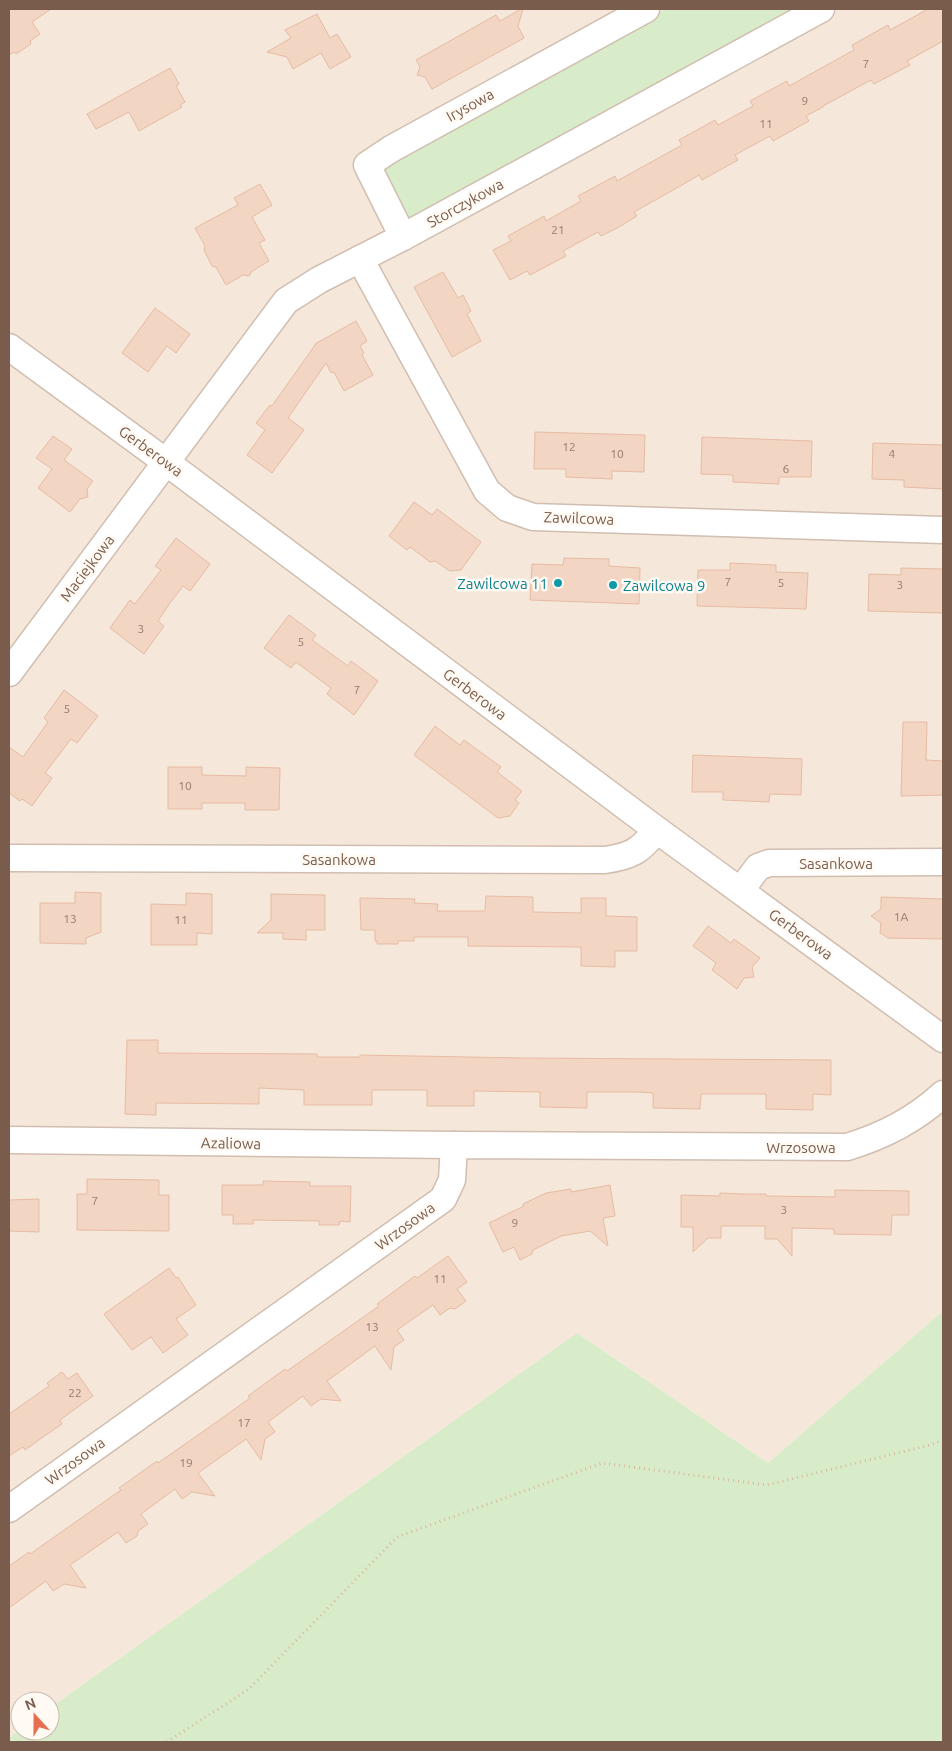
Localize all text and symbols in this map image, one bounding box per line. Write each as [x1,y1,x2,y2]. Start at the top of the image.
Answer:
house number: 7 [863,57,869,70]
street label: Irysowa [443,85,497,125]
house number: 9 [802,94,808,107]
house number: 11 [759,117,773,130]
street label: Storczykowa [424,175,506,231]
house number: 21 [551,223,565,236]
street label: Gerberowa [116,422,186,480]
house number: 12 [562,440,576,453]
house number: 10 [610,447,624,460]
house number: 4 [889,447,896,460]
house number: 6 [783,462,790,475]
street label: Zawilcowa [543,508,615,528]
street label: Maciejkowa [57,531,117,605]
place label: Zawilcowa 11 [457,575,548,592]
house number: 7 [725,575,731,588]
house number: 5 [778,576,784,589]
marker: Zawilcowa 11 [552,577,564,589]
place label: Zawilcowa 9 [623,577,705,594]
house number: 3 [897,578,903,591]
marker: Zawilcowa 9 [607,579,619,591]
house number: 3 [138,622,144,635]
house number: 5 [298,635,304,648]
street label: Gerberowa [440,665,510,723]
house number: 7 [354,683,360,696]
house number: 5 [64,702,70,715]
house number: 10 [178,779,192,792]
street label: Sasankowa [302,851,376,868]
street label: Sasankowa [799,855,873,872]
street label: Gerberowa [766,905,836,963]
house number: 1A [894,910,908,923]
house number: 13 [63,912,77,925]
house number: 11 [174,913,188,926]
street label: Azaliowa [201,1134,261,1152]
street label: Wrzosowa [766,1139,836,1156]
house number: 7 [92,1194,98,1207]
street label: Wrzosowa [372,1199,438,1253]
house number: 3 [781,1203,787,1216]
house number: 9 [512,1216,518,1229]
house number: 11 [433,1272,447,1285]
house number: 13 [365,1320,379,1333]
house number: 22 [68,1386,82,1399]
house number: 17 [237,1416,251,1429]
street label: Wrzosowa [42,1434,108,1488]
house number: 19 [179,1456,193,1469]
north arrow [10,1691,60,1741]
text: N [23,1695,38,1713]

